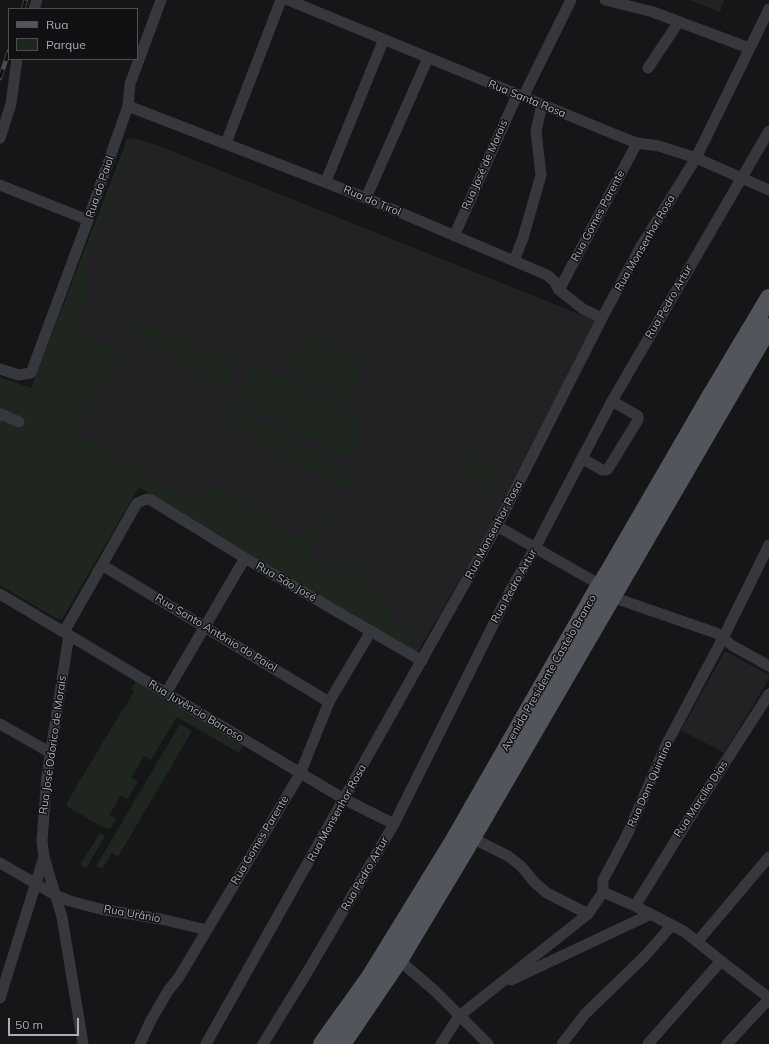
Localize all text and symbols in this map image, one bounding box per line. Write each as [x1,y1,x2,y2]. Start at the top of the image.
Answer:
legend [8,8,138,60]
text: Rua [46,17,68,32]
text: Parque [46,37,86,52]
street label: Rua Santa Rosa [486,77,568,121]
street label: Rua José de Morais [459,118,511,212]
street label: Rua do Paiol [83,155,117,219]
street label: Rua Gomes Parente [568,168,628,264]
street label: Rua do Tirol [341,183,403,219]
street label: Rua Monsenhor Rosa [612,193,678,293]
street label: Rua Pedro Artur [643,263,695,341]
street label: Rua Monsenhor Rosa [463,479,525,581]
street label: Rua Pedro Artur [488,547,540,625]
street label: Rua São José [254,559,318,605]
street label: Rua Santo Antônio do Paiol [153,591,279,675]
street label: Avenida Presidente Castelo Branco [499,592,599,754]
street label: Rua José Odorico de Morais [37,675,69,815]
street label: Rua Juvêncio Barroso [146,677,246,745]
street label: Rua Dom Quintino [625,739,675,829]
street label: Rua Marcílio Dias [671,758,731,840]
street label: Rua Monsenhor Rosa [305,762,369,864]
street label: Rua Gomes Parente [228,793,292,887]
street label: Rua Pedro Artur [339,835,391,913]
street label: Rua Urânio [103,903,161,925]
scale bar [10,1010,81,1036]
text: 50 m [15,1017,43,1032]

